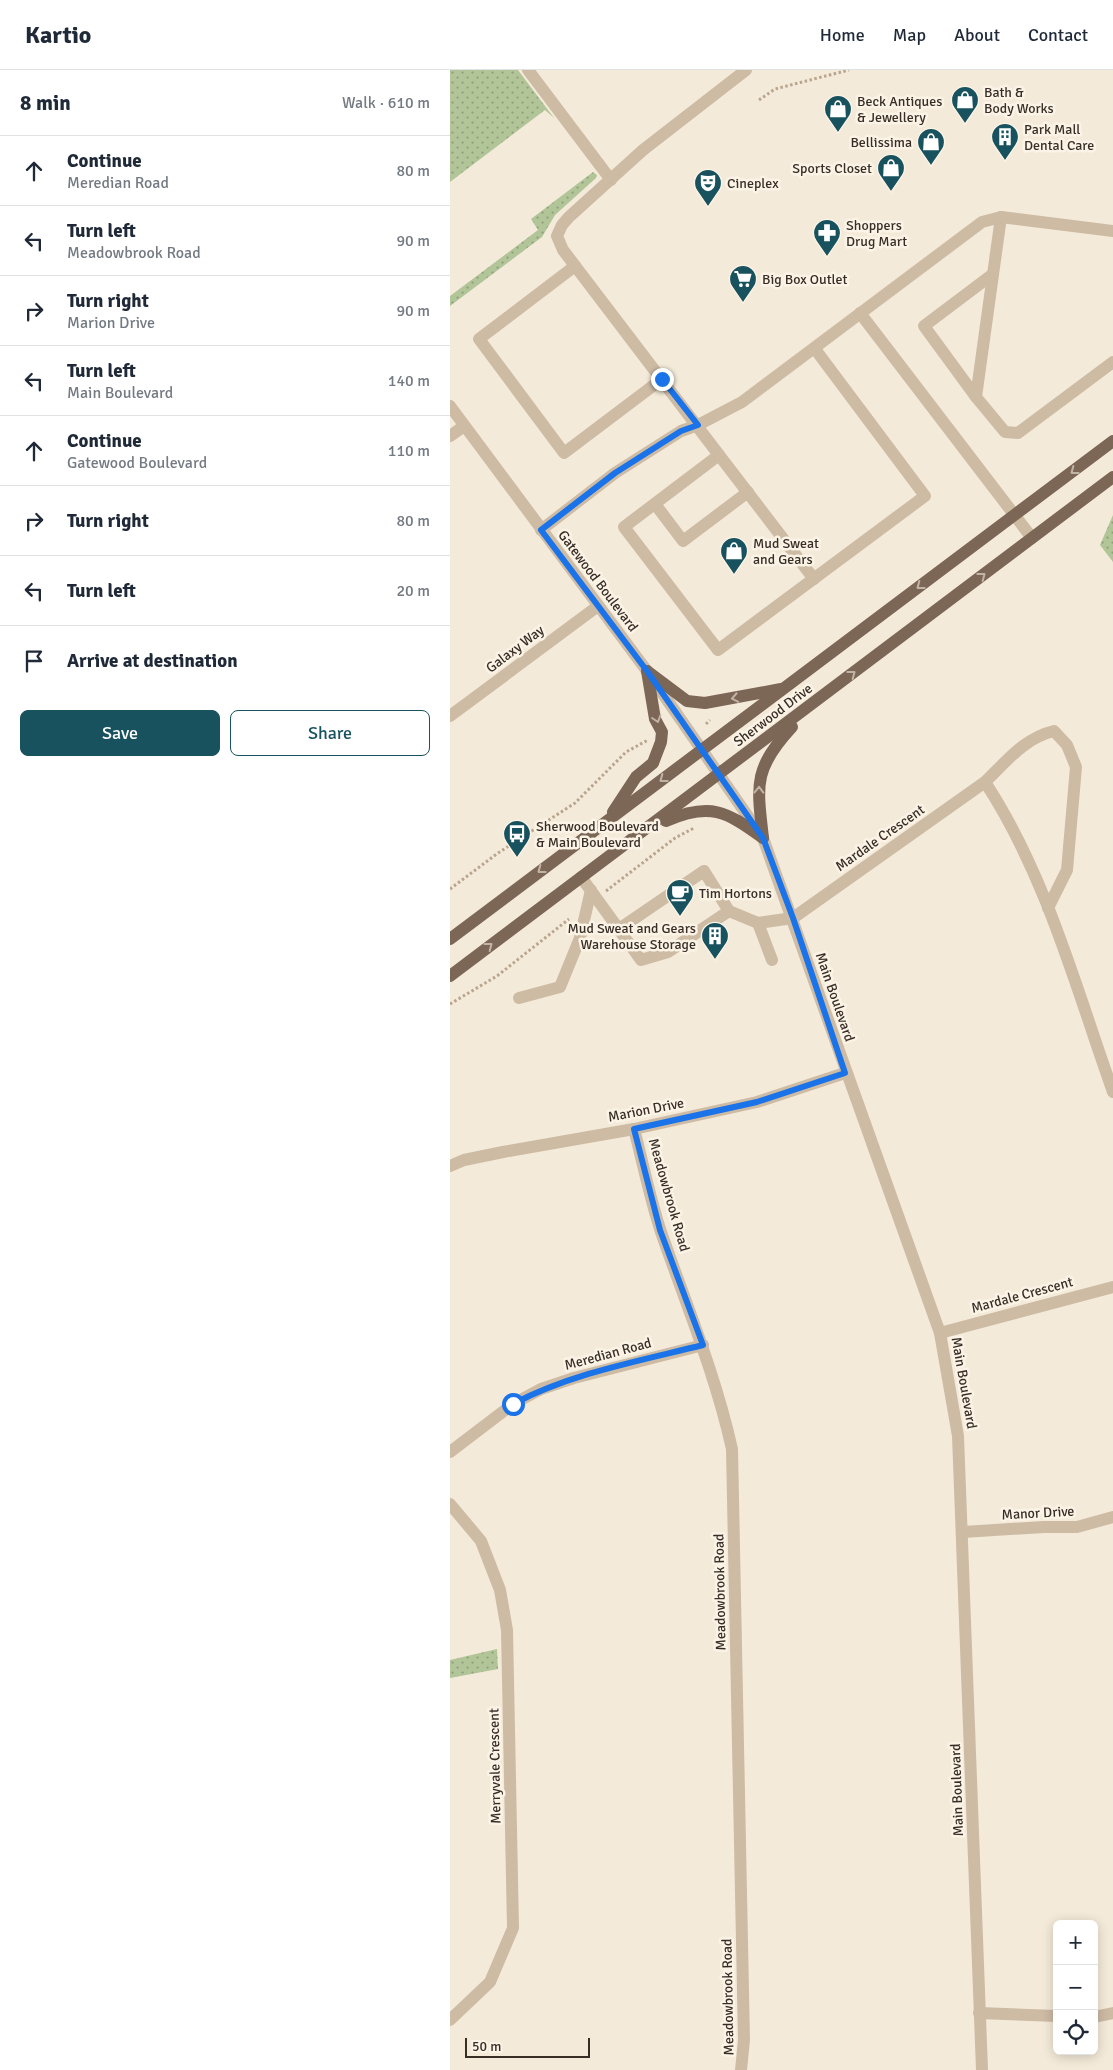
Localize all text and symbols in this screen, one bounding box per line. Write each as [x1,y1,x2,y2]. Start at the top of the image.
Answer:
text: Kartio [25,20,91,50]
text: Home [820,24,865,46]
text: Map [893,24,926,46]
text: About [954,24,1000,46]
text: Contact [1028,24,1088,46]
place label: Bath & Body Works [984,84,1054,117]
shop icon: Bath & Body Works [950,85,980,124]
text: 8 min [20,90,71,116]
text: Walk · 610 m [342,93,430,113]
place label: Beck Antiques & Jewellery [857,93,942,126]
shop icon: Beck Antiques & Jewellery [823,94,853,133]
place label: Park Mall Dental Care [1024,121,1094,154]
building icon: Park Mall Dental Care [990,122,1020,161]
shop icon: Bellissima [916,127,946,166]
place label: Bellissima [850,134,912,151]
text: Continue [67,149,142,173]
shop icon: Sports Closet [876,153,906,192]
icon: ahead [20,157,48,185]
place label: Sports Closet [792,160,872,177]
text: 80 m [396,161,430,181]
theatre icon: Cineplex [693,168,723,207]
text: Meredian Road [67,173,169,193]
place label: Cineplex [727,175,779,192]
place label: Shoppers Drug Mart [846,217,907,250]
pharmacy icon: Shoppers Drug Mart [812,218,842,257]
text: Turn left [67,219,136,243]
icon: left [20,227,48,255]
text: 90 m [396,231,430,251]
text: Meadowbrook Road [67,243,201,263]
supermarket icon: Big Box Outlet [728,264,758,303]
place label: Big Box Outlet [762,271,848,288]
text: Turn right [67,289,149,313]
icon: right [20,297,48,325]
text: 90 m [396,301,430,321]
text: Marion Drive [67,313,155,333]
text: Turn left [67,359,136,383]
icon: left [20,367,48,395]
route end [651,368,674,391]
text: 140 m [388,371,430,391]
text: Main Boulevard [67,383,173,403]
text: Continue [67,429,142,453]
icon: ahead [20,437,48,465]
text: 110 m [388,441,430,461]
text: Gatewood Boulevard [67,453,207,473]
one-way arrow [1071,465,1080,473]
icon: right [20,507,48,535]
text: Turn right [67,509,149,533]
text: 80 m [396,511,430,531]
street label: Gatewood Boulevard [554,527,642,635]
place label: Mud Sweat and Gears [753,535,819,568]
shop icon: Mud Sweat and Gears [719,536,749,575]
one-way arrow [976,573,986,582]
icon: left [20,577,48,605]
text: Turn left [67,579,136,603]
text: 20 m [396,581,430,601]
one-way arrow [917,581,926,589]
street label: Galaxy Way [483,621,548,676]
icon: arrive [20,647,48,675]
text: Arrive at destination [67,649,238,673]
one-way arrow [846,671,856,680]
street label: Sherwood Drive [730,680,816,750]
one-way arrow [731,692,739,702]
button: Save [20,710,220,756]
button: Share [230,710,430,756]
one-way arrow [651,714,661,722]
one-way arrow [659,773,669,782]
one-way arrow [754,786,764,794]
street label: Mardale Crescent [832,801,928,875]
place label: Sherwood Boulevard & Main Boulevard [536,818,659,851]
bus stop icon: Sherwood Boulevard & Main Boulevard [502,819,532,858]
one-way arrow [538,865,547,873]
cafe icon: Tim Hortons [665,878,695,917]
place label: Tim Hortons [699,885,772,902]
place label: Mud Sweat and Gears Warehouse Storage [568,920,696,953]
building icon: Mud Sweat and Gears Warehouse Storage [700,921,730,960]
one-way arrow [483,944,492,952]
street label: Main Boulevard [812,950,858,1044]
street label: Marion Drive [607,1094,685,1126]
street label: Meadowbrook Road [645,1136,693,1254]
street label: Mardale Crescent [969,1273,1075,1317]
street label: Meredian Road [563,1334,653,1374]
street label: Main Boulevard [948,1336,980,1430]
route start [502,1393,525,1416]
street label: Manor Drive [1001,1503,1075,1523]
street label: Meadowbrook Road [710,1533,730,1651]
street label: Merryvale Crescent [485,1708,505,1824]
street label: Main Boulevard [947,1743,967,1837]
map controls [1053,1920,1098,2055]
button: + [1053,1920,1098,1965]
street label: Meadowbrook Road [718,1938,738,2056]
button: − [1053,1965,1098,2010]
button: locate [1053,2010,1098,2055]
scale bar [465,2035,590,2058]
text: 50 m [472,2038,501,2055]

